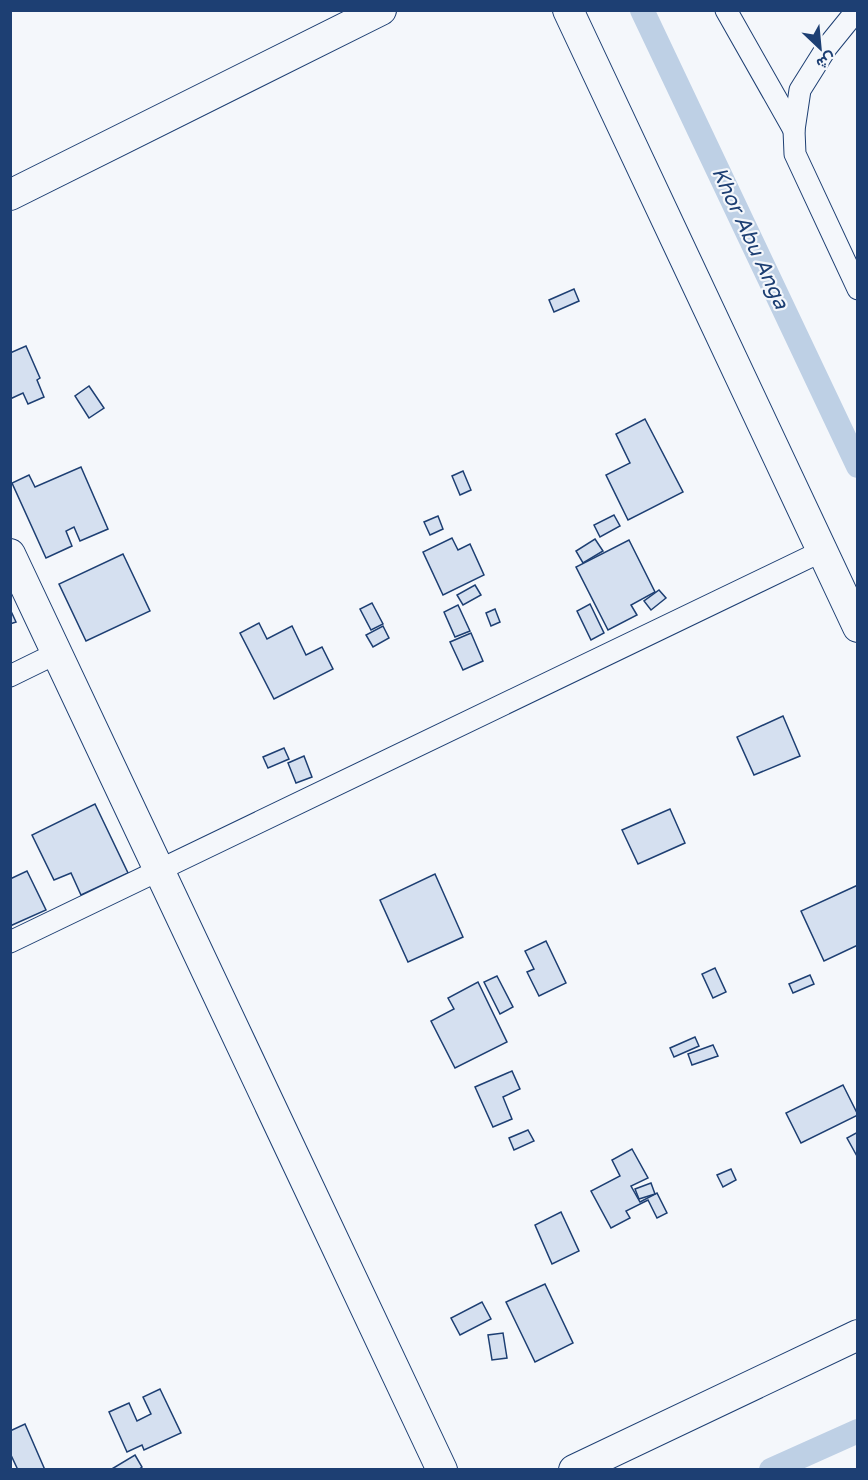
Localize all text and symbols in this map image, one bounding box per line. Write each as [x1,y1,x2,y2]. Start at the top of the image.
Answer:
north arrow [790,18,850,78]
text: ش [813,47,839,74]
water label: Khor Abu Anga [706,163,794,314]

